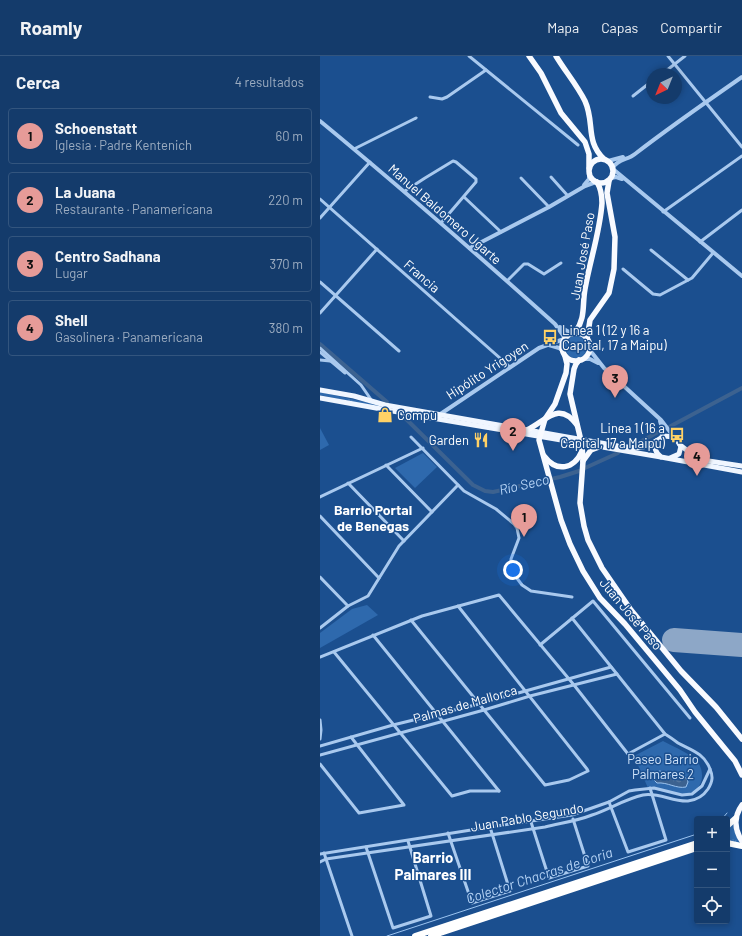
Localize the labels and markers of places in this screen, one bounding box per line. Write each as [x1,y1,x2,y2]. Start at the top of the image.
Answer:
place label: Linea 1 (12 y 16 a Capital, 17 a Maipu) [562,322,667,353]
bus stop icon: Linea 1 (12 y 16 a Capital, 17 a Maipu) [541,328,559,346]
pin: 3 [602,365,628,398]
shop icon: Compu [376,406,394,424]
place label: Compu [397,407,437,423]
pin: 2 [500,418,526,451]
place label: Linea 1 (16 a Capital, 17 a Maipu) [560,420,666,451]
bus stop icon: Linea 1 (16 a Capital, 17 a Maipu) [668,426,686,444]
restaurant icon: Garden [472,431,490,449]
place label: Garden [429,432,469,448]
pin: 4 [684,443,710,476]
pin: 1 [511,504,537,537]

